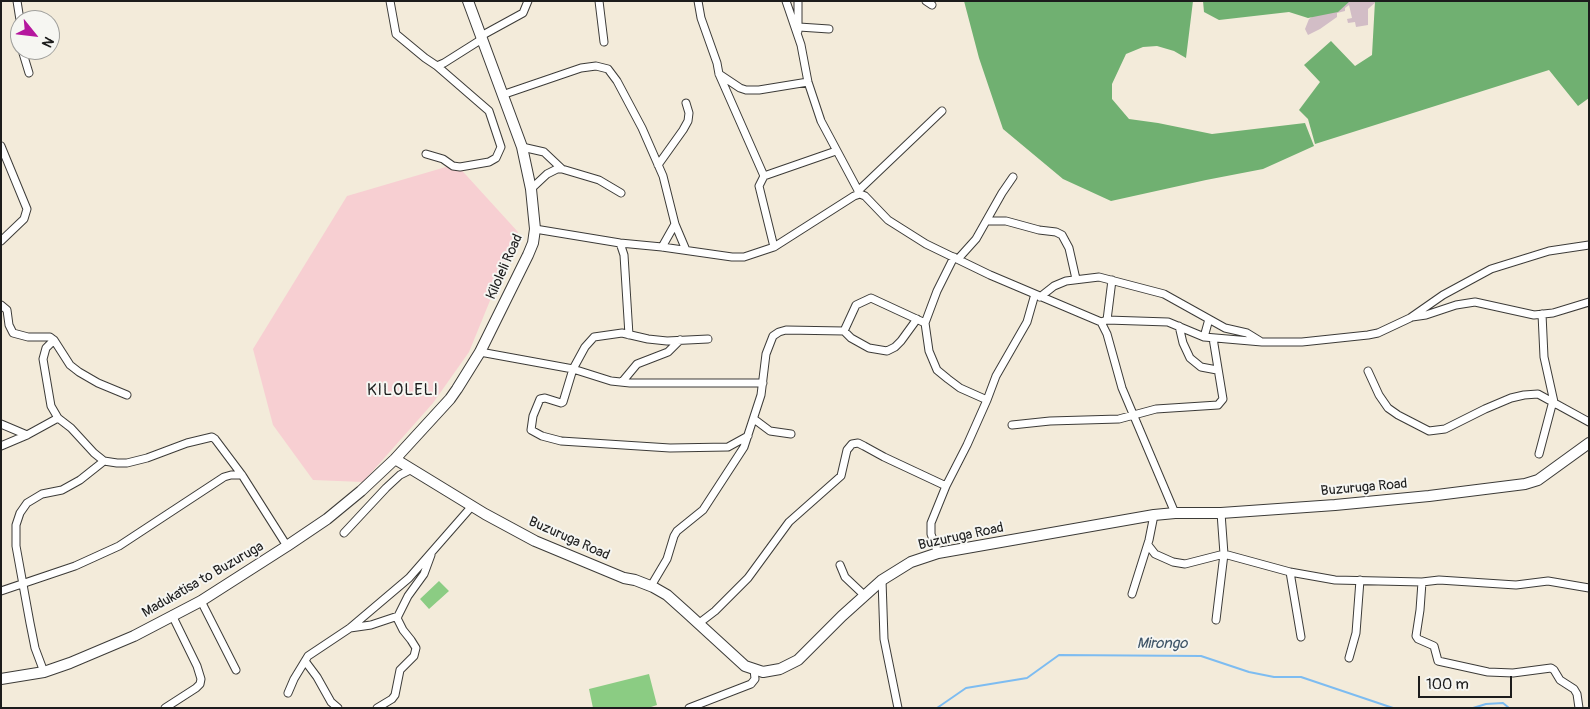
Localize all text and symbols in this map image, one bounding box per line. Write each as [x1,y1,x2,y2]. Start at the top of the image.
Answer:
north arrow [10,10,60,60]
text: N [38,34,57,50]
street label: Kiloleli Road [483,232,527,302]
district label: KILOLELI [366,381,440,401]
street label: Buzuruga Road [1320,476,1408,500]
street label: Buzuruga Road [526,514,612,564]
street label: Buzuruga Road [917,520,1005,554]
street label: Madukatisa to Buzuruga [139,538,267,622]
water label: Mirongo [1137,635,1187,653]
scale bar [1420,666,1514,698]
text: 100 m [1426,675,1469,694]

